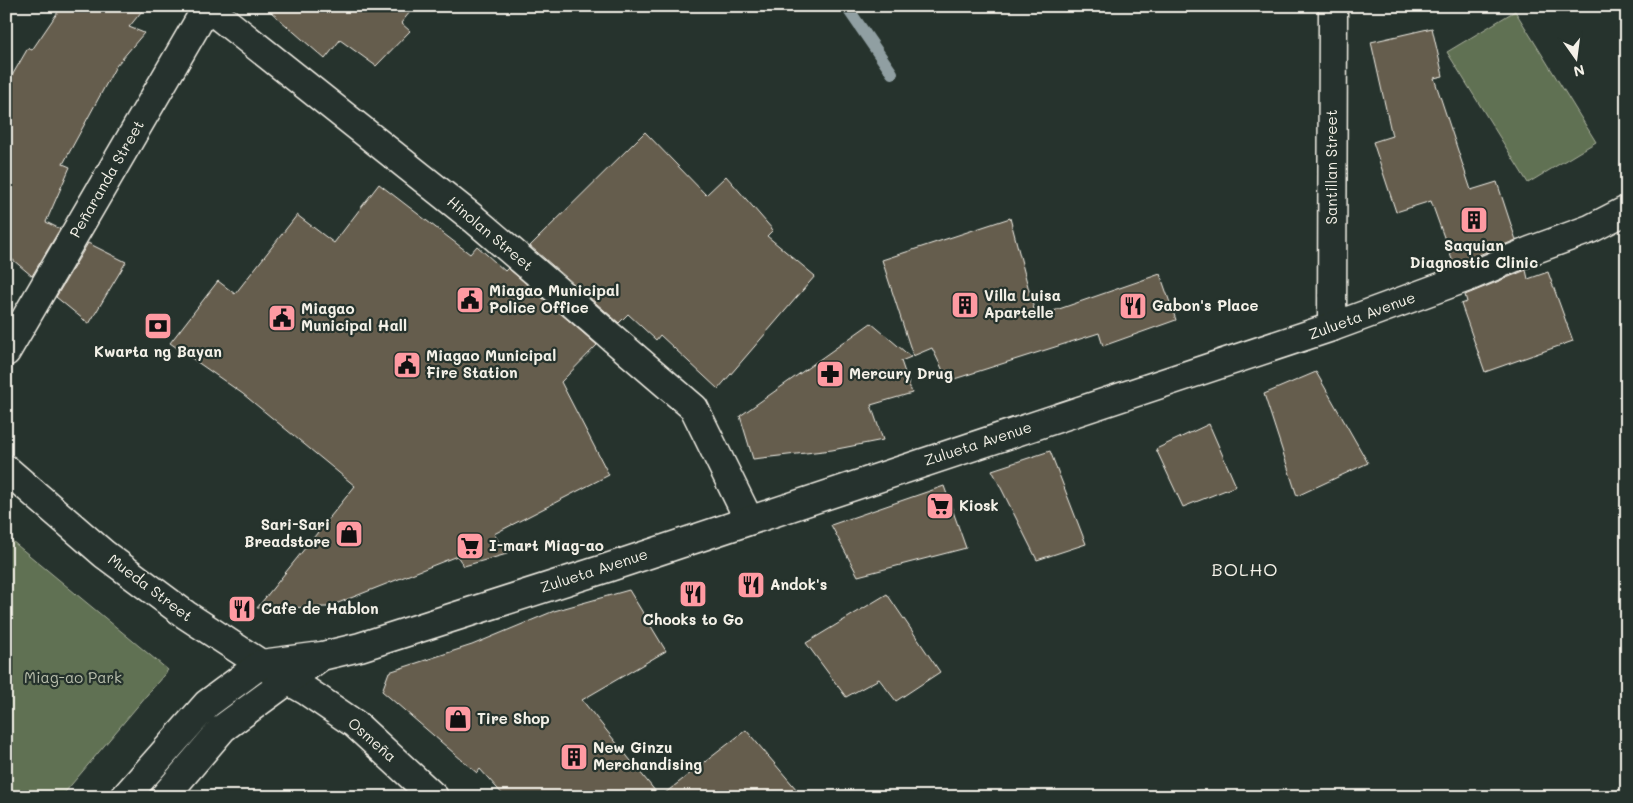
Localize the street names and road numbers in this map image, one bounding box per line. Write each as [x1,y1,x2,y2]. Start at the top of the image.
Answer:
street label: Santillan Street [1321,109,1341,225]
street label: Peñaranda Street [64,116,148,241]
street label: Hinolan Street [443,191,538,275]
street label: Zulueta Avenue [1306,286,1418,344]
street label: Zulueta Avenue [921,416,1034,470]
street label: Zulueta Avenue [537,543,650,597]
street label: Mueda Street [104,549,197,626]
street label: Osmeña [344,713,401,766]

